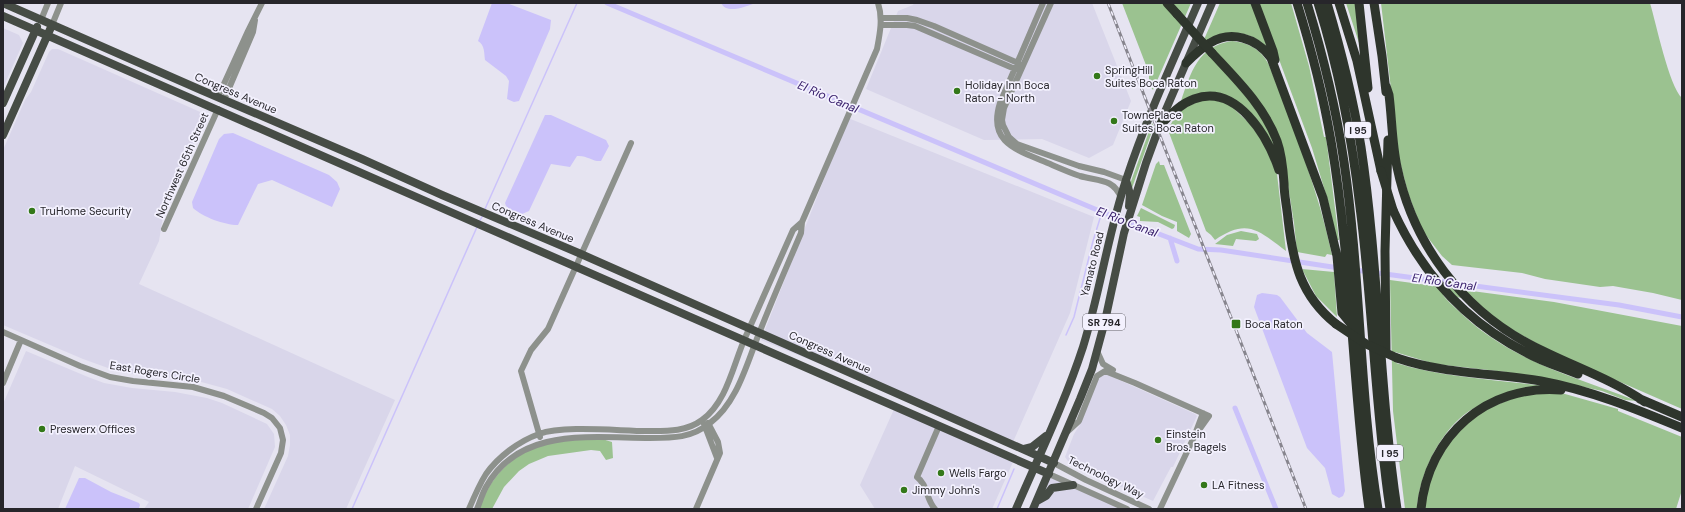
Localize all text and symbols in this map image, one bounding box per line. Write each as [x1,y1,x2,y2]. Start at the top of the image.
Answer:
place label: SpringHill Suites Boca Raton [1105,63,1197,90]
street label: Congress Avenue [193,69,279,117]
marker: SpringHill Suites Boca Raton [1092,71,1102,81]
water label: El Rio Canal [795,77,861,117]
place label: Holiday Inn Boca Raton - North [965,78,1049,105]
marker: Holiday Inn Boca Raton - North [952,86,962,96]
place label: TownePlace Suites Boca Raton [1122,108,1214,135]
street label: Northwest 65th Street [152,110,212,220]
marker: TownePlace Suites Boca Raton [1109,116,1119,126]
road number: I 95 [1345,122,1371,138]
street label: Congress Avenue [490,198,576,246]
water label: El Rio Canal [1094,203,1160,241]
place label: TruHome Security [40,204,131,218]
marker: TruHome Security [27,206,37,216]
street label: Yamato Road [1077,230,1107,298]
water label: El Rio Canal [1411,270,1477,294]
road number: SR 794 [1083,314,1125,330]
place label: Boca Raton [1245,317,1303,331]
marker: Boca Raton [1230,318,1242,330]
street label: Congress Avenue [787,328,873,376]
street label: East Rogers Circle [109,358,201,386]
place label: Preswerx Offices [50,422,135,436]
marker: Preswerx Offices [37,424,47,434]
place label: Einstein Bros. Bagels [1166,427,1226,454]
marker: Einstein Bros. Bagels [1153,435,1163,445]
road number: I 95 [1377,445,1403,461]
street label: Technology Way [1066,453,1146,501]
place label: Wells Fargo [949,466,1007,480]
marker: Wells Fargo [936,468,946,478]
place label: LA Fitness [1212,478,1264,492]
marker: LA Fitness [1199,480,1209,490]
place label: Jimmy John's [912,483,980,497]
marker: Jimmy John's [899,485,909,495]

